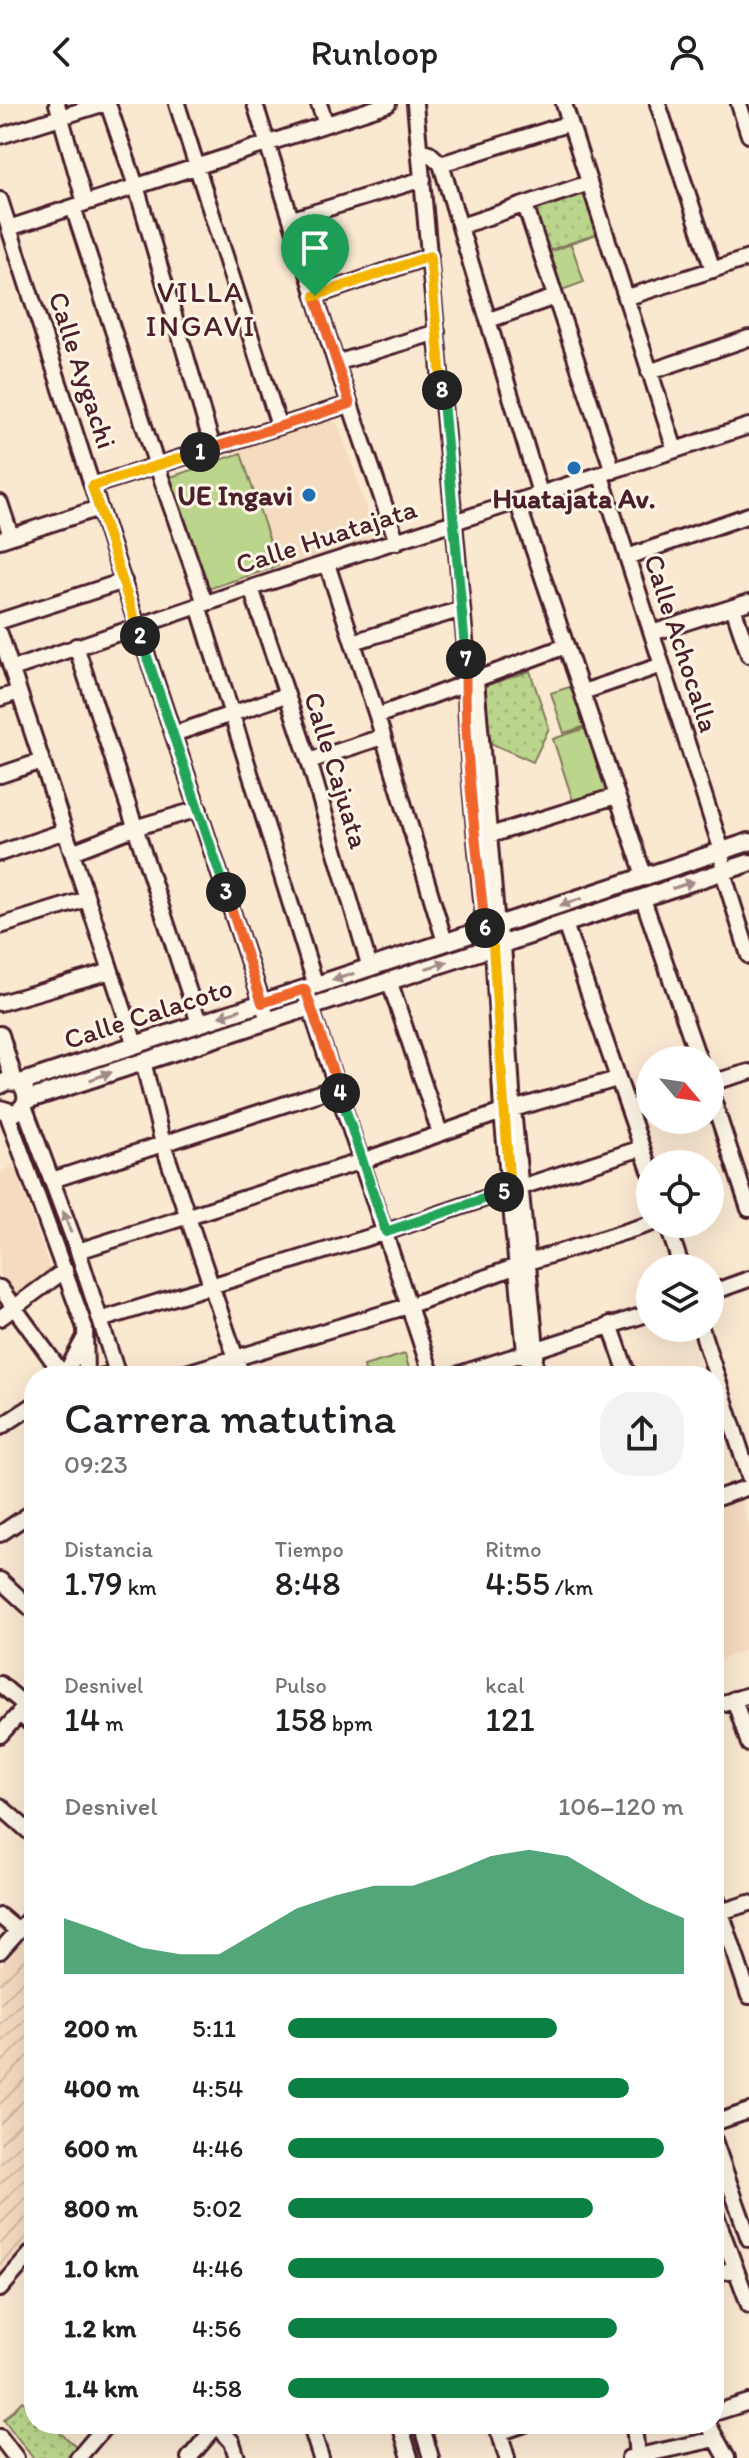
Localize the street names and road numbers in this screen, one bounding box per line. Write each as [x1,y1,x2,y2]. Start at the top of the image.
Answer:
street label: Calle Aygachi [42,287,124,453]
street label: Calle Huatajata [231,491,421,581]
street label: Calle Achocalla [637,550,727,737]
street label: Calle Cajuata [297,688,377,853]
street label: Calle Calacoto [59,970,237,1056]

